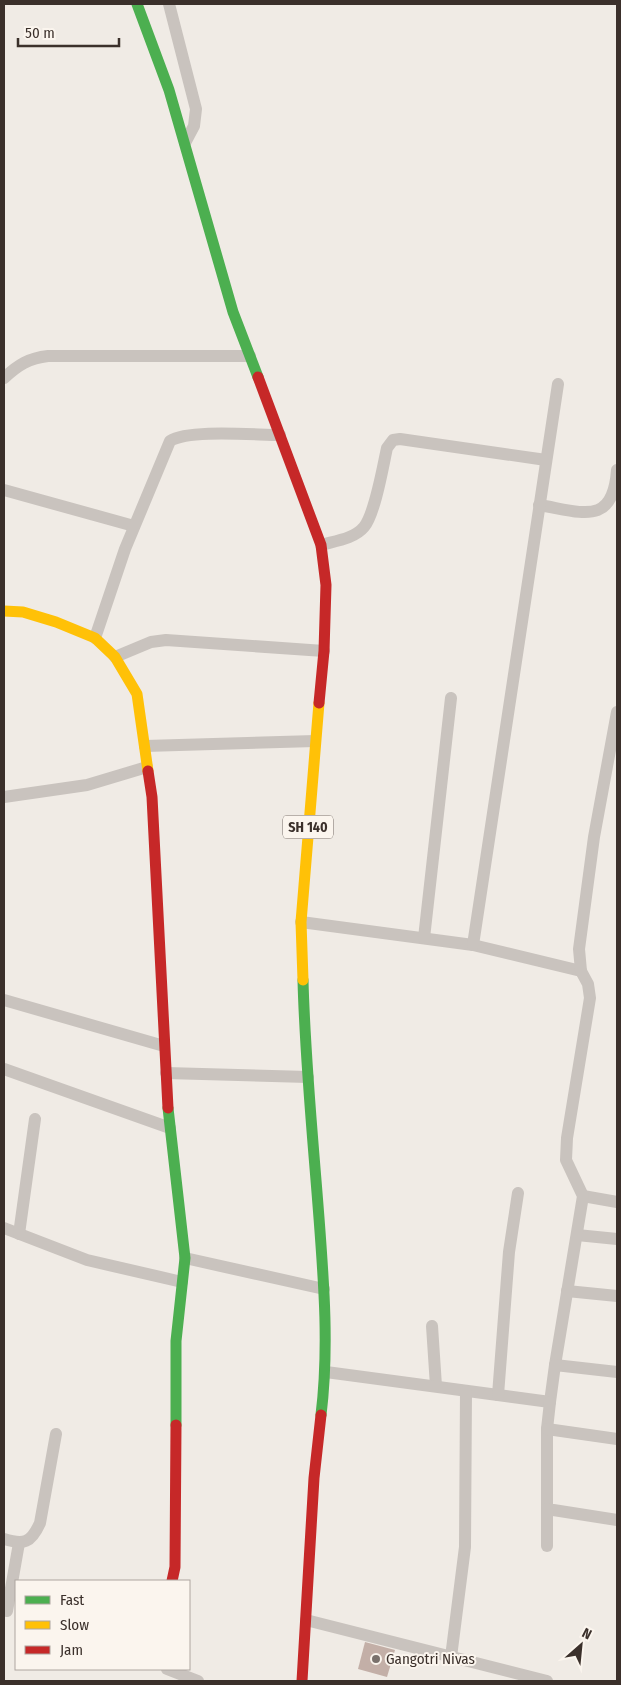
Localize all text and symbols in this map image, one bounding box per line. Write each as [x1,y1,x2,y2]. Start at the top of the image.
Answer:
scale bar [18,15,119,47]
text: 50 m [25,24,55,42]
road number: SH 140 [283,816,333,839]
legend [15,1580,190,1670]
text: Fast [60,1591,84,1609]
text: Slow [60,1616,89,1634]
north arrow [556,1620,606,1670]
text: N [579,1624,594,1643]
text: Jam [60,1641,83,1659]
place label: Gangotri Nivas [386,1650,475,1668]
marker: Gangotri Nivas [370,1653,382,1665]

